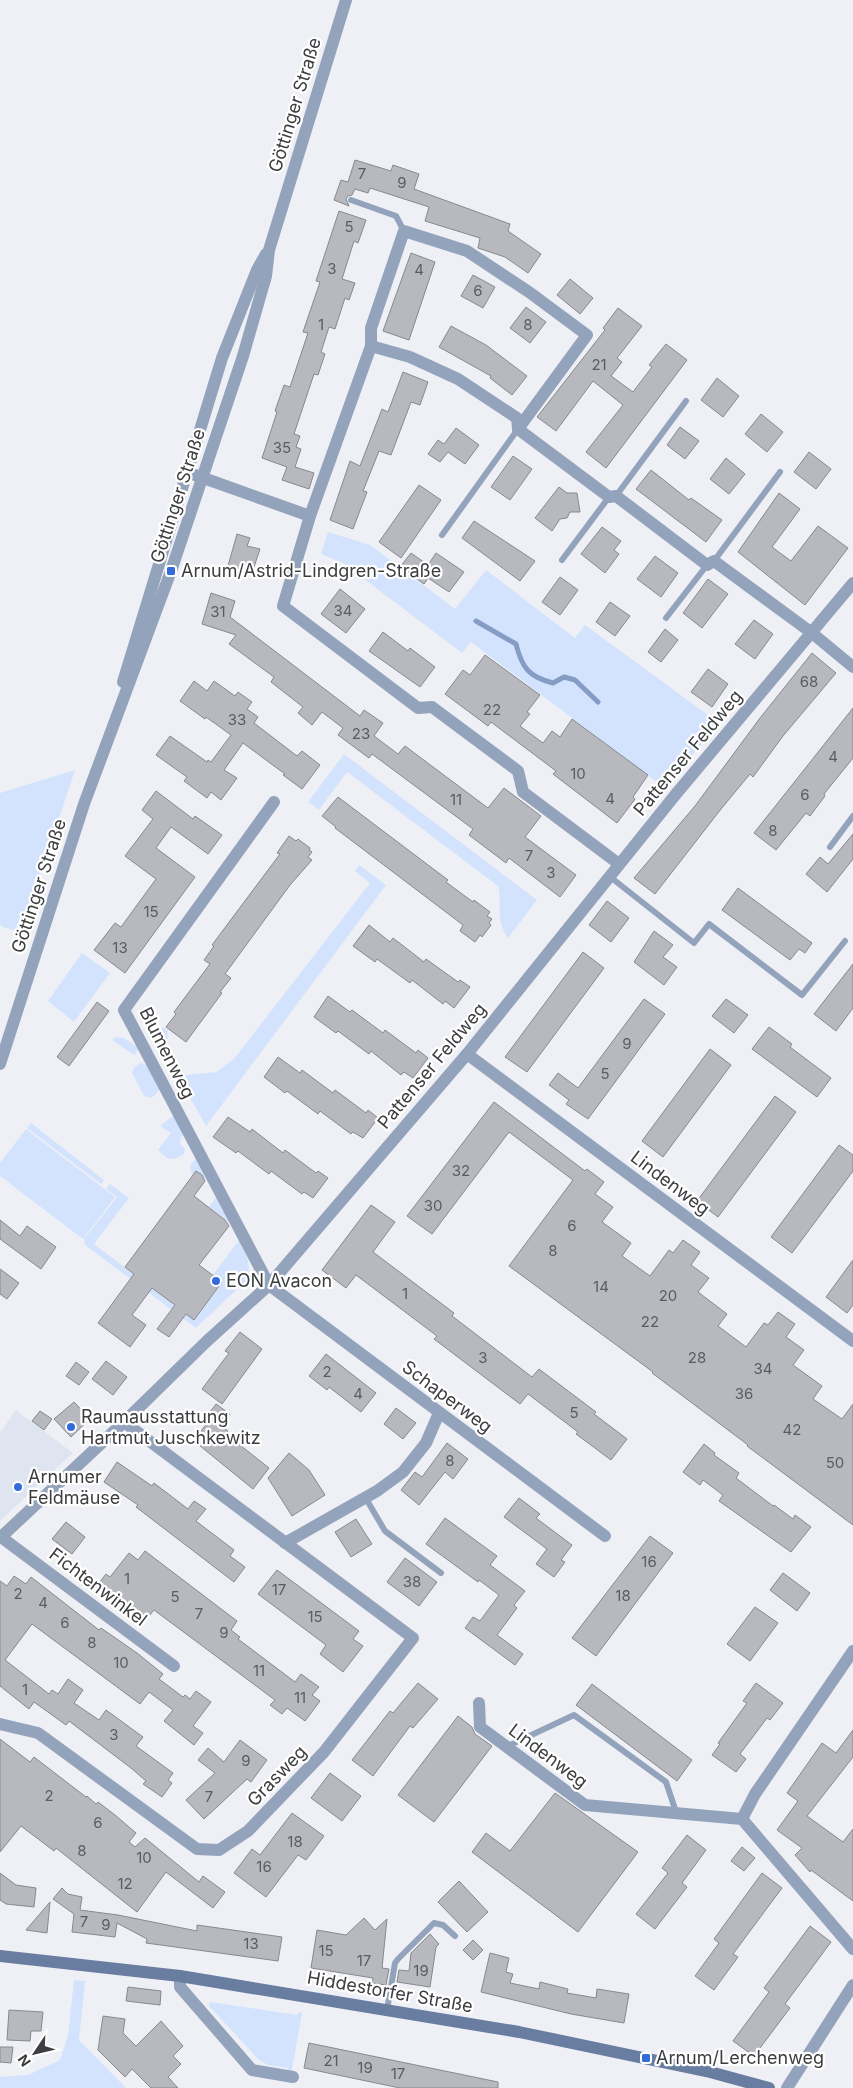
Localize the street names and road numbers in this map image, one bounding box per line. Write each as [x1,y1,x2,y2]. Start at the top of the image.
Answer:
street label: Göttinger Straße [264,35,325,175]
street label: Göttinger Straße [146,426,209,566]
street label: Pattenser Feldweg [629,686,746,820]
street label: Göttinger Straße [7,816,70,956]
street label: Pattenser Feldweg [373,999,490,1133]
street label: Blumenweg [135,1004,199,1102]
street label: Lindenweg [627,1146,714,1219]
street label: Schaperweg [398,1356,496,1437]
street label: Fichtenwinkel [45,1543,151,1630]
street label: Lindenweg [505,1719,592,1792]
street label: Grasweg [243,1741,311,1810]
street label: Hiddestorfer Straße [306,1967,474,2016]

